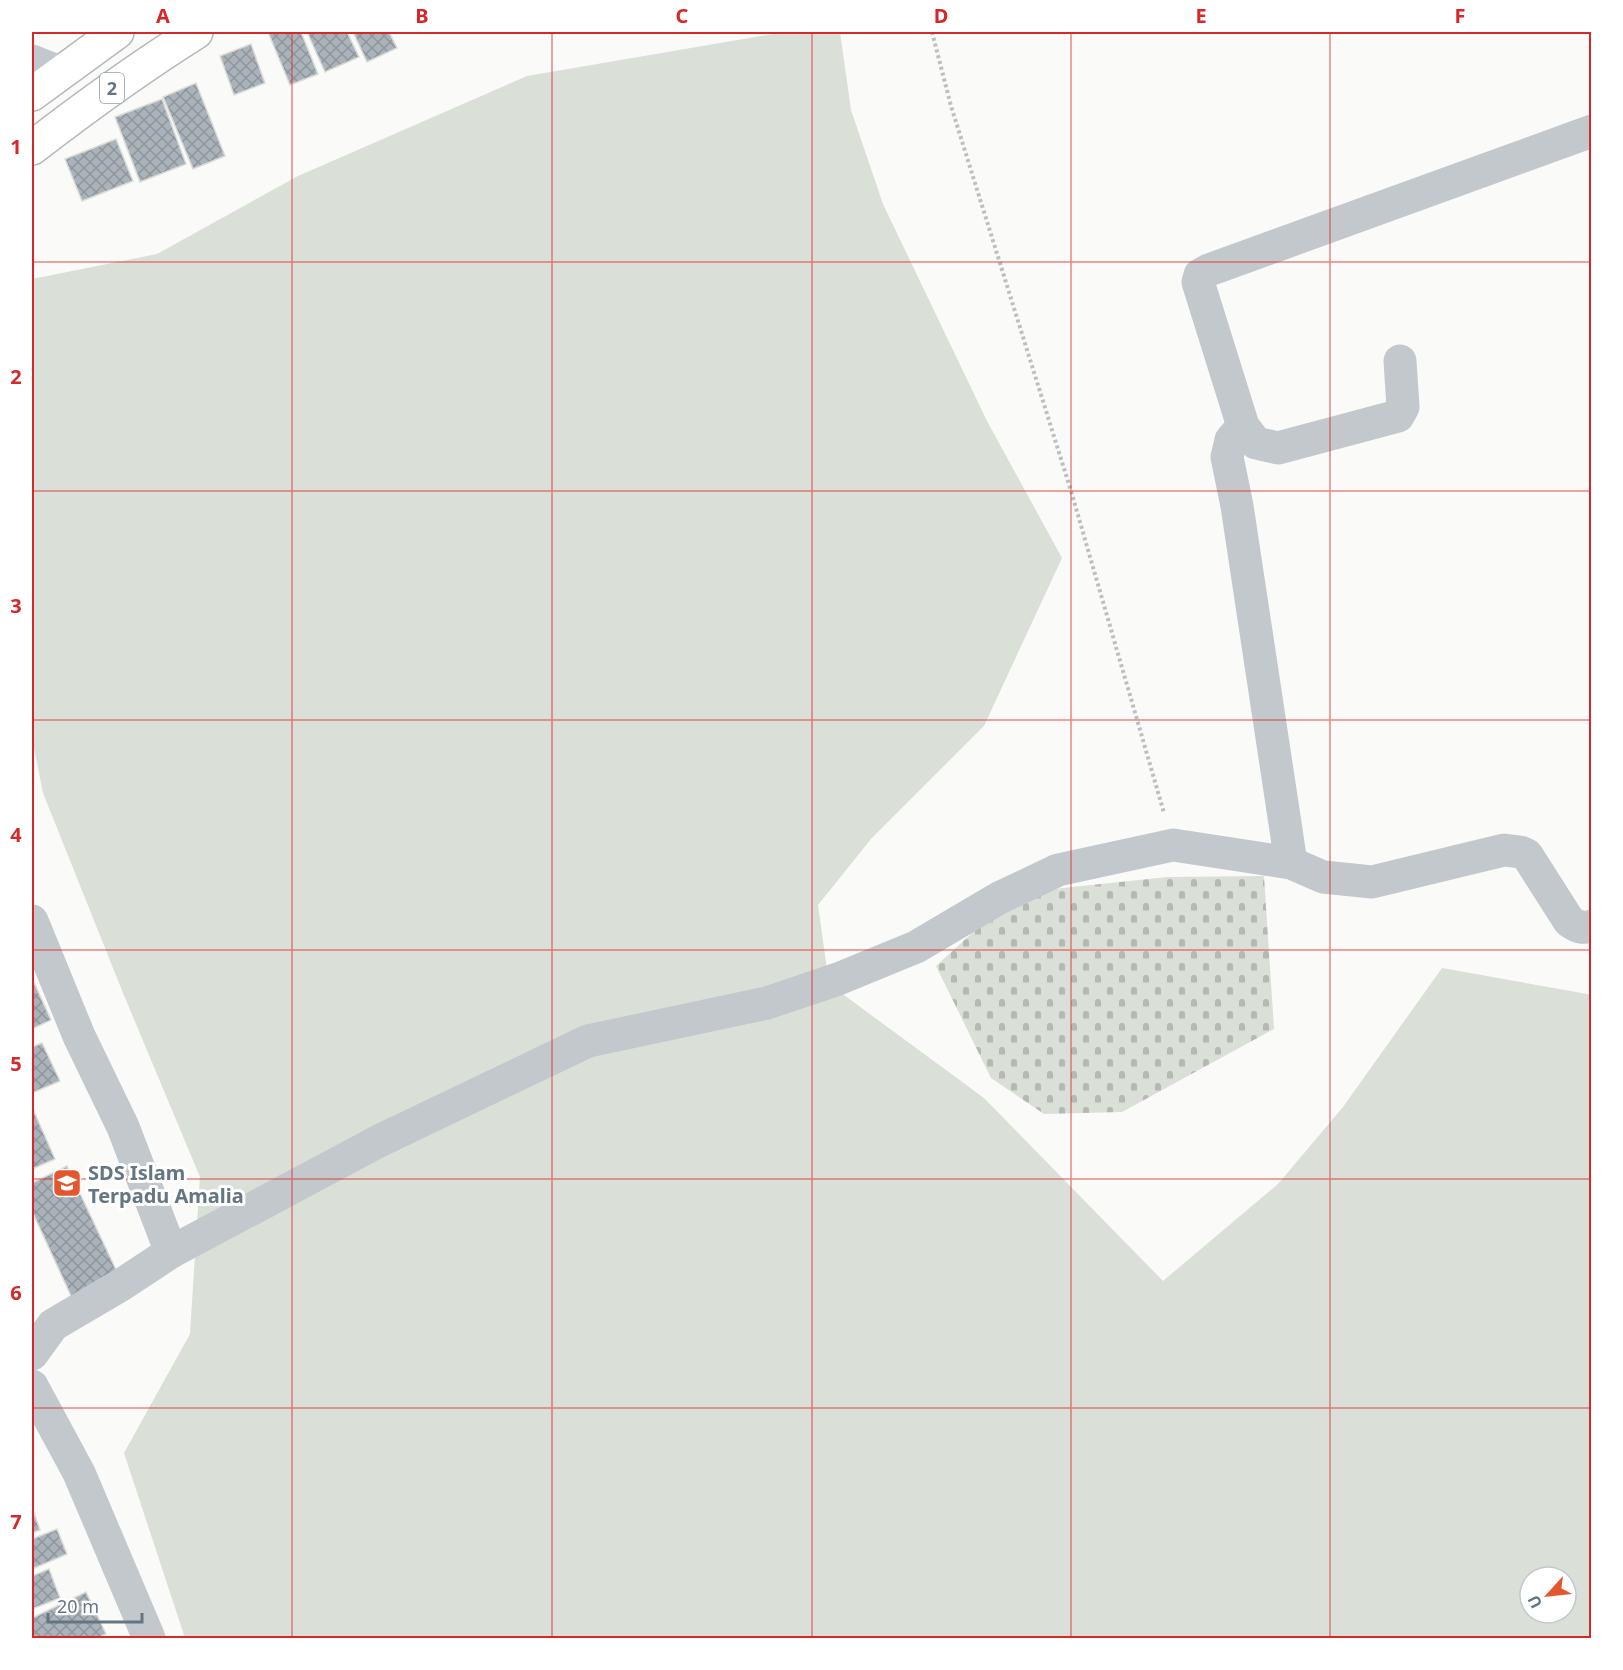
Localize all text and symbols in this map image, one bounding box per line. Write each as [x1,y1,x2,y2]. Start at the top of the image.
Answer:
text: A [156,2,170,29]
text: B [415,2,429,29]
text: C [676,2,689,29]
text: D [934,2,948,29]
text: E [1195,2,1207,29]
text: F [1455,2,1465,29]
road number: 2 [100,73,124,103]
text: 1 [10,133,22,160]
text: 2 [10,363,22,390]
text: 3 [10,592,22,619]
text: 4 [10,821,22,848]
text: 5 [10,1050,22,1077]
place label: SDS Islam Terpadu Amalia [88,1159,244,1209]
school or university icon: SDS Islam Terpadu Amalia [51,1167,83,1199]
text: 6 [10,1279,22,1306]
text: 7 [10,1508,22,1535]
north arrow [1518,1565,1578,1625]
scale bar [48,1586,142,1624]
text: U [1522,1591,1547,1612]
text: 20 m [57,1594,99,1618]

